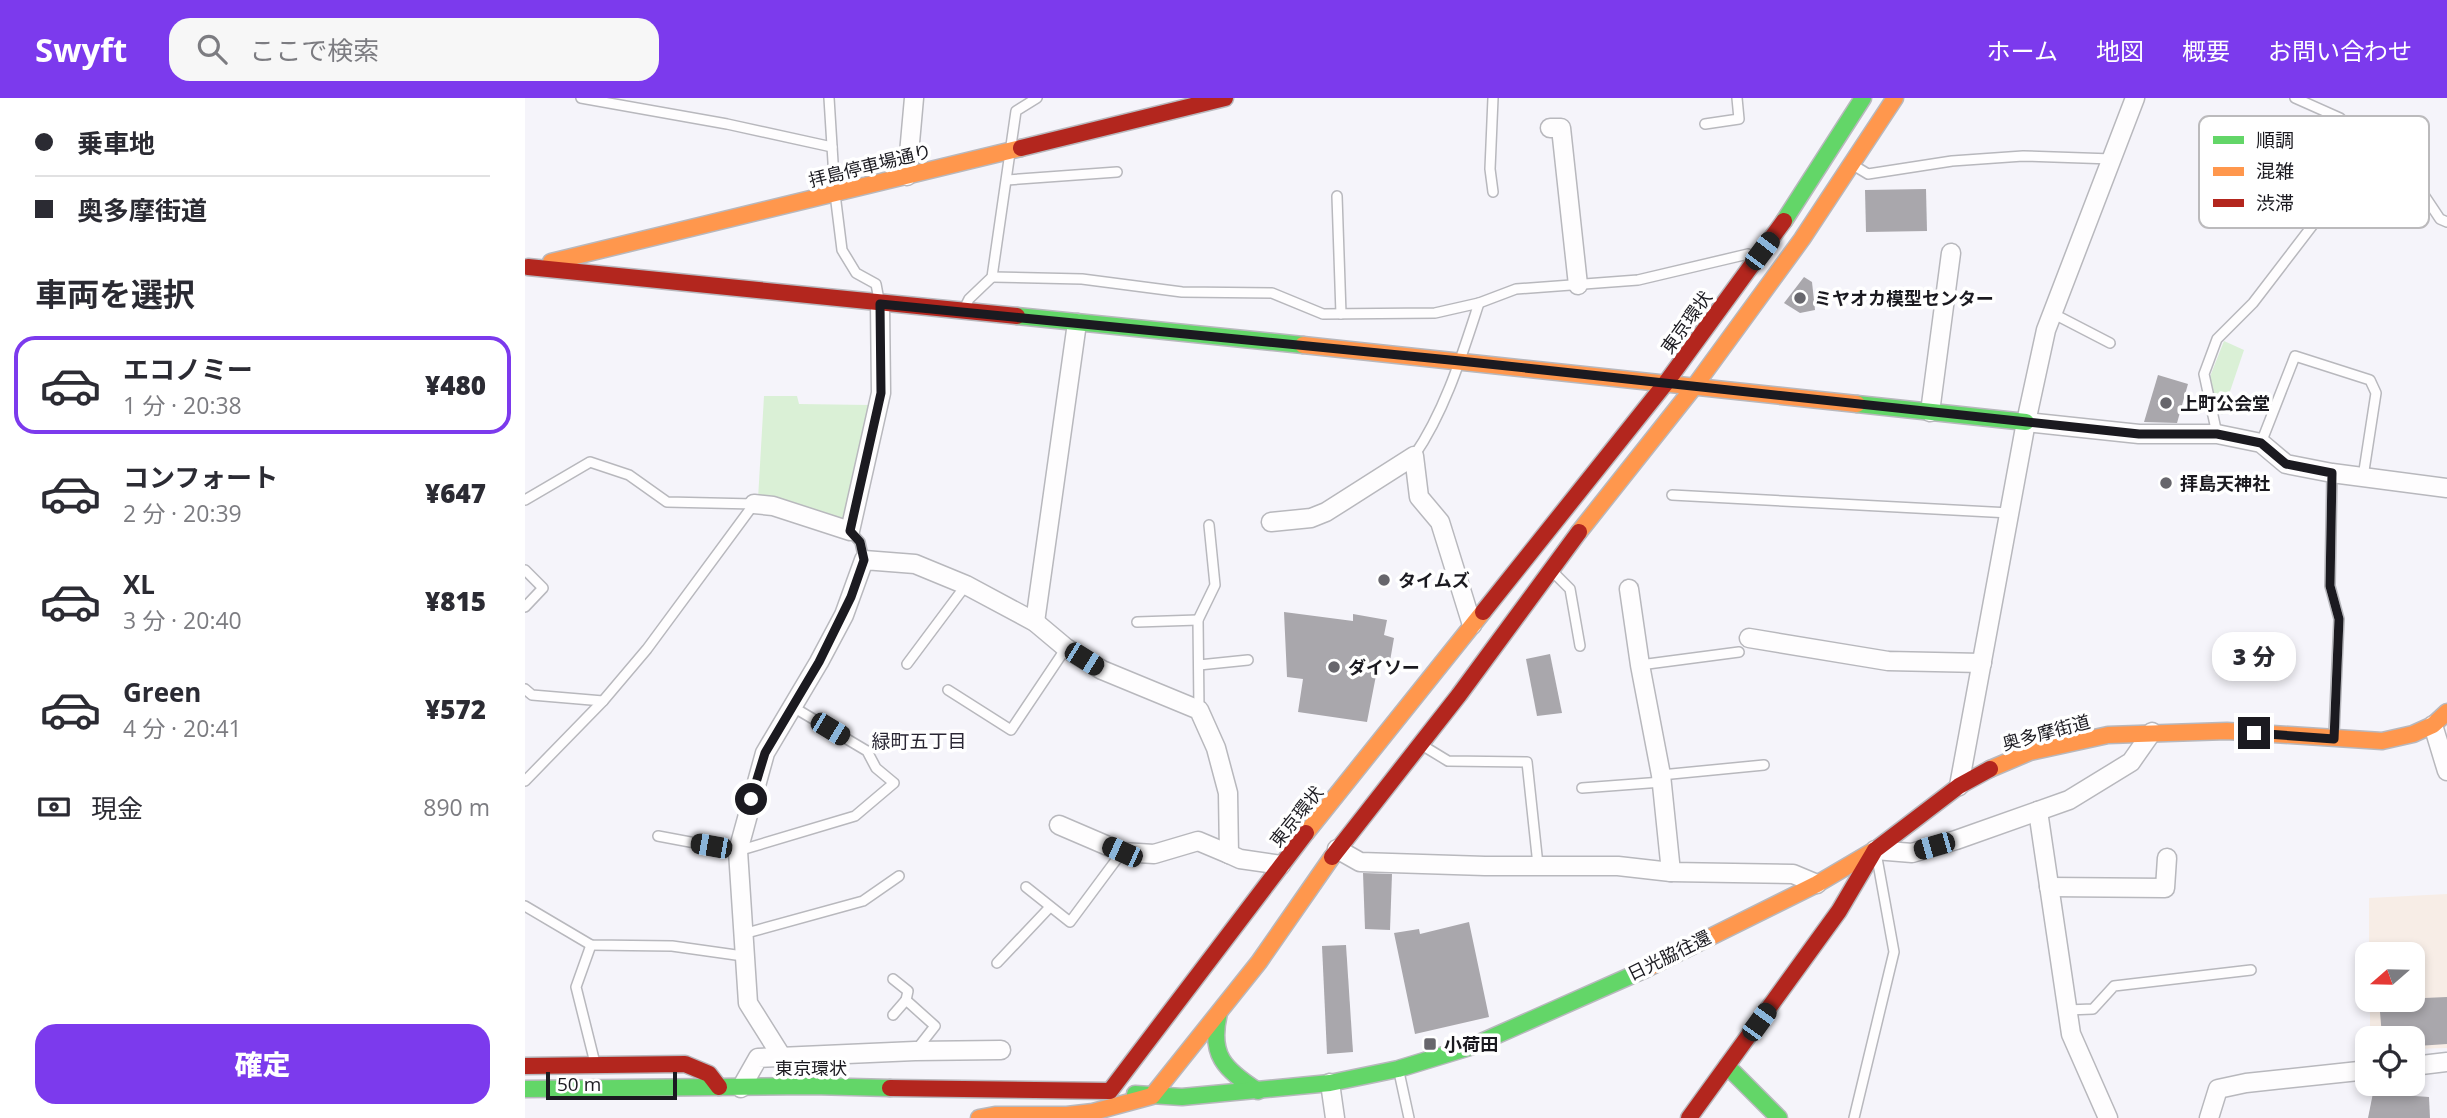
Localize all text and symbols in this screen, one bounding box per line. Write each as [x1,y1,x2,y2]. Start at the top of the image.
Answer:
search box [169,18,659,81]
text: Swyft [35,27,127,72]
icon: search [193,30,231,68]
text: ここで検索 [249,32,379,68]
text: ホーム [1987,34,2058,67]
text: 地図 [2096,34,2144,67]
text: 概要 [2182,34,2230,67]
text: お問い合わせ [2268,34,2412,67]
legend [2199,116,2429,228]
text: 乗車地 [77,125,155,161]
text: 順調 [2256,127,2294,153]
street label: 拝島停車場通り [806,138,934,192]
text: 混雑 [2256,158,2294,184]
text: 渋滞 [2256,190,2294,216]
text: 奥多摩街道 [77,192,207,228]
car [1741,228,1784,274]
text: 車両を選択 [35,272,195,315]
street label: 東京環状 [1655,286,1717,358]
place label: ミヤオカ模型センター [1814,286,1994,310]
marker: ミヤオカ模型センター [1792,290,1808,306]
text: エコノミー [123,351,253,387]
icon: car [39,354,102,417]
text: ¥480 [425,367,486,403]
text: 1 分 · 20:38 [123,389,242,421]
place label: 上町公会堂 [2180,391,2270,415]
marker: 上町公会堂 [2158,395,2174,411]
text: コンフォート [123,459,278,495]
icon: car [39,462,102,525]
place label: 拝島天神社 [2180,471,2270,495]
text: ¥647 [425,475,486,511]
marker: 拝島天神社 [2158,475,2174,491]
text: 2 分 · 20:39 [123,497,242,529]
text: XL [123,566,155,602]
place label: タイムズ [1398,568,1470,592]
icon: car [39,570,102,633]
marker: タイムズ [1376,572,1392,588]
text: ¥815 [425,583,486,619]
text: 3 分 · 20:40 [123,604,242,636]
callout: 3 分 [2212,632,2296,680]
car [1061,639,1108,679]
text: 3 分 [2233,640,2275,672]
place label: ダイソー [1348,655,1420,679]
marker: ダイソー [1326,659,1342,675]
text: Green [123,674,201,710]
icon: car [39,678,102,741]
text: ¥572 [425,691,486,727]
car [807,709,854,749]
street label: 奥多摩街道 [1999,709,2093,755]
text: 4 分 · 20:41 [123,712,242,744]
route end [2238,717,2270,749]
district label: 緑町五丁目 [871,728,967,754]
street label: 東京環状 [1264,780,1328,852]
route start [735,783,767,815]
icon: cash [35,788,73,826]
text: 現金 [91,790,143,826]
text: 890 m [423,791,490,823]
car [1911,830,1958,862]
car [689,832,734,860]
car [1099,834,1146,870]
street label: 日光脇往還 [1623,924,1715,986]
north arrow [2355,942,2425,1012]
map controls [2355,942,2425,1096]
car [1739,999,1780,1045]
button: 確定 [35,1024,490,1104]
button: locate [2355,1026,2425,1096]
place label: 小荷田 [1444,1032,1498,1056]
marker: 小荷田 [1422,1036,1438,1052]
street label: 東京環状 [775,1056,847,1080]
scale bar [546,1069,677,1101]
text: 50 m [557,1071,601,1097]

